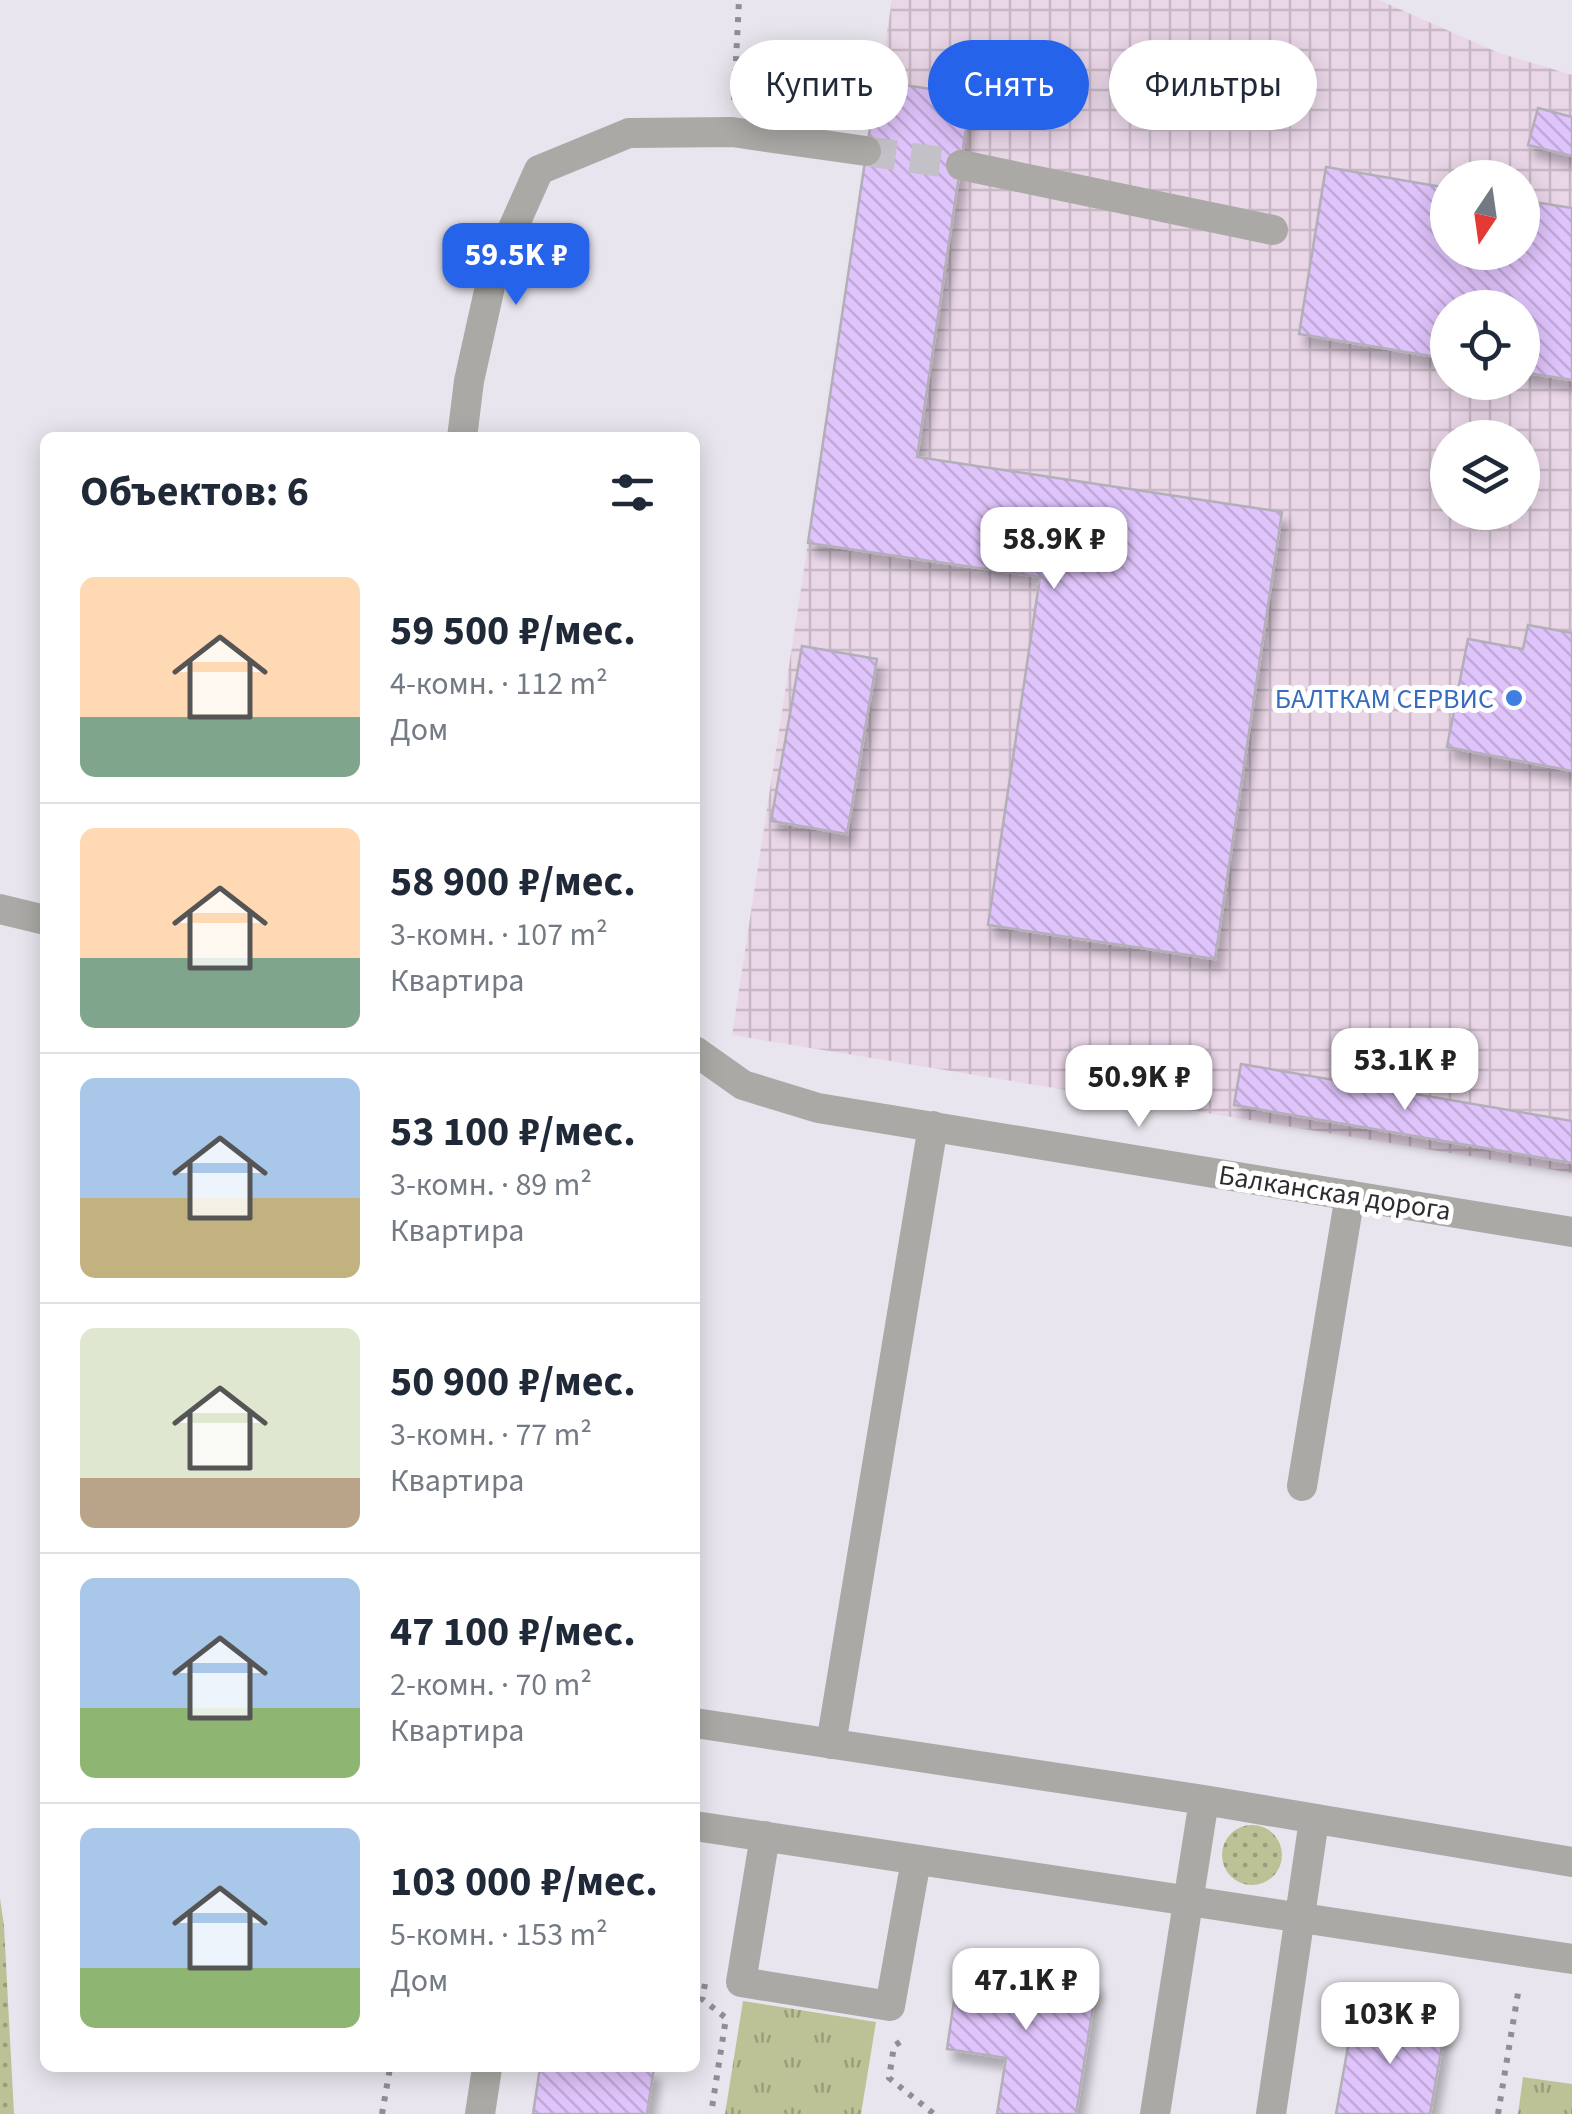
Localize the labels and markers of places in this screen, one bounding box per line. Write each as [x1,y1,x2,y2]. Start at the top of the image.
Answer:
pin: 59.5K ₽ [424,223,608,308]
pin: 58.9K ₽ [962,507,1146,592]
place label: БАЛТКАМ СЕРВИС [1275,679,1494,719]
marker: БАЛТКАМ СЕРВИС [1503,687,1525,709]
pin: 53.1K ₽ [1313,1028,1497,1113]
pin: 50.9K ₽ [1047,1045,1231,1130]
pin: 47.1K ₽ [934,1948,1118,2033]
pin: 103K ₽ [1309,1982,1471,2067]

